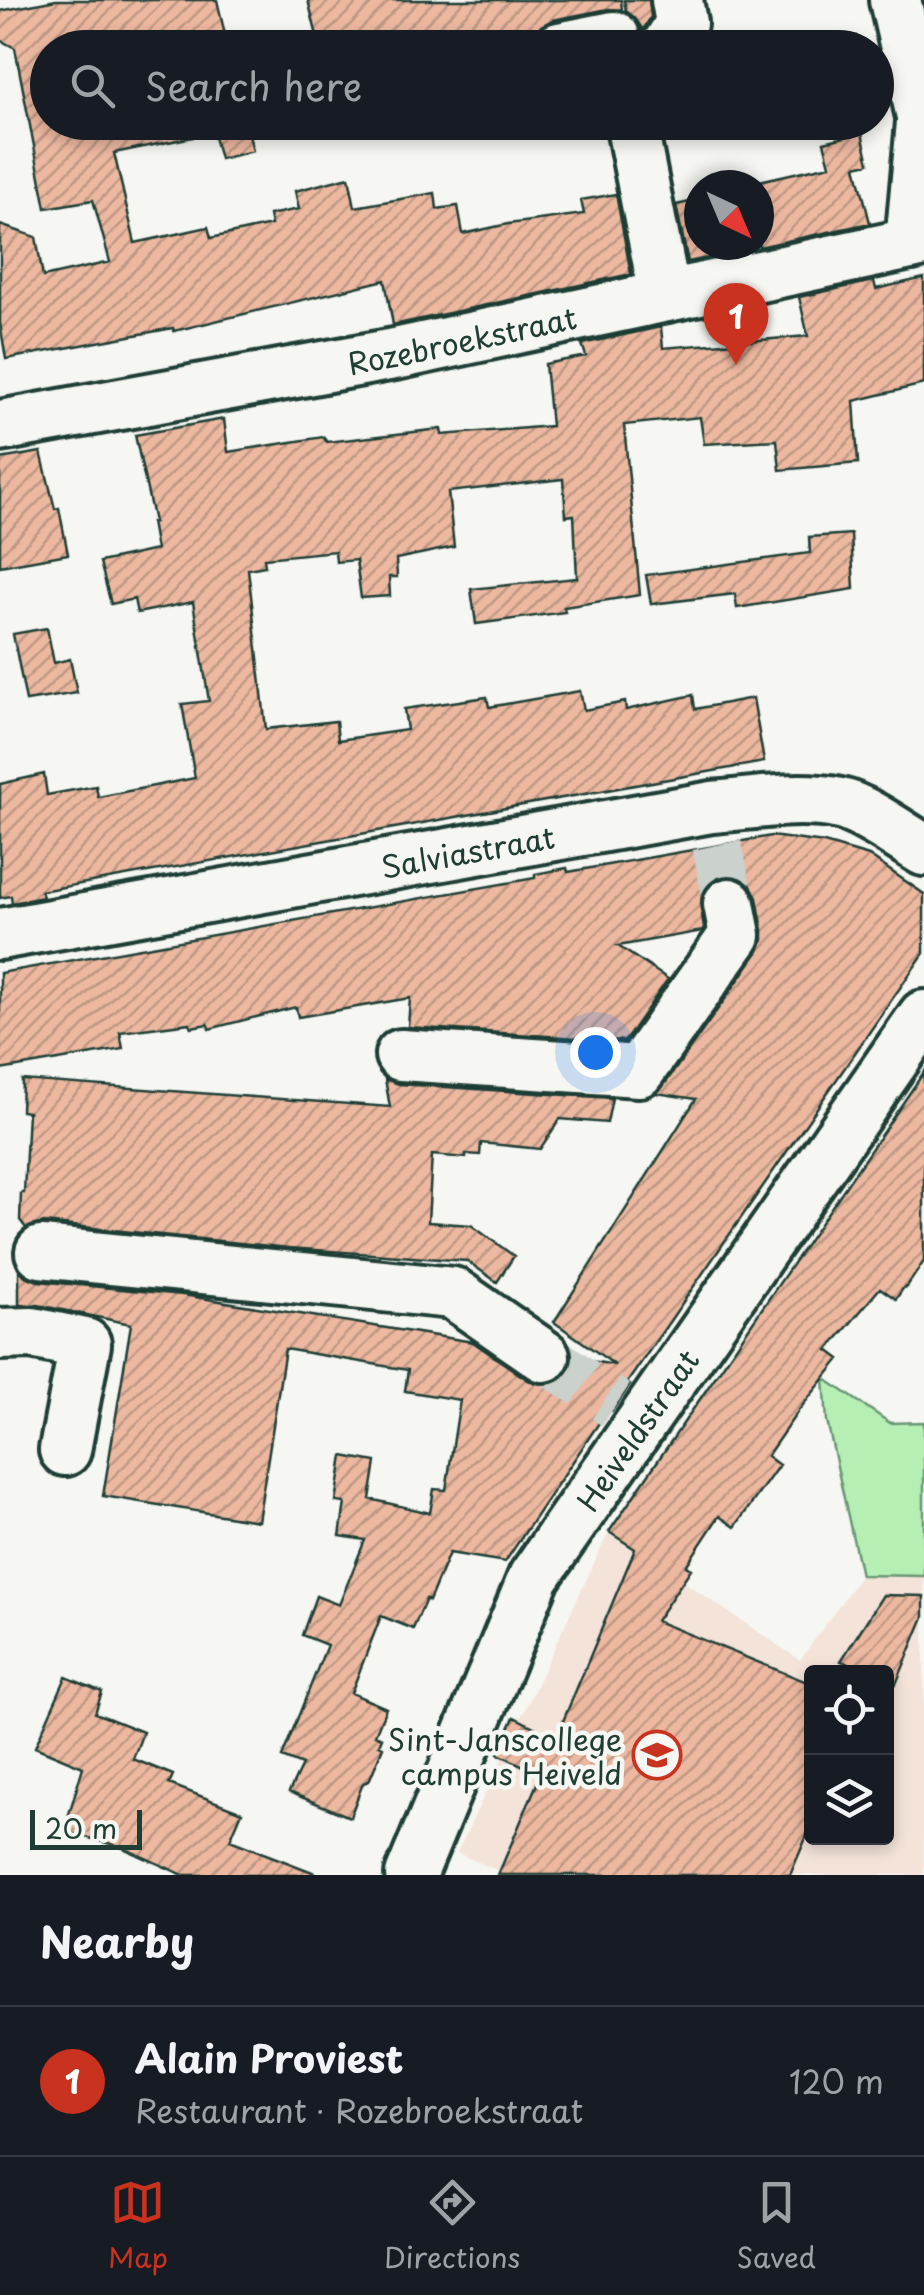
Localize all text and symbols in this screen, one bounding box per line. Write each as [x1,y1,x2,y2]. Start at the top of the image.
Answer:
search box [30,30,894,140]
text: Search here [145,57,362,114]
icon: search [65,58,120,113]
north arrow [684,170,774,260]
pin: 1 [704,282,768,365]
street label: Rozebroekstraat [344,293,580,385]
street label: Salviastraat [377,813,558,888]
your location [570,1027,621,1078]
street label: Heiveldstraat [564,1339,709,1520]
map controls [804,1665,894,1845]
button: locate [804,1665,894,1755]
place label: Sint-Janscollege campus Heiveld [388,1716,622,1795]
school or university icon: Sint-Janscollege campus Heiveld [631,1729,683,1781]
button: layers [804,1755,894,1845]
scale bar [30,1805,142,1850]
text: 20 m [45,1806,117,1849]
text: Nearby [40,1909,194,1972]
text: Alain Proviest [135,2029,404,2086]
text: 1 [65,2057,80,2105]
text: 120 m [789,2057,884,2105]
text: Restaurant · Rozebroekstraat [135,2086,583,2134]
tab: Map [108,2175,168,2278]
tab: Directions [384,2175,520,2278]
tab: Saved [736,2175,816,2278]

